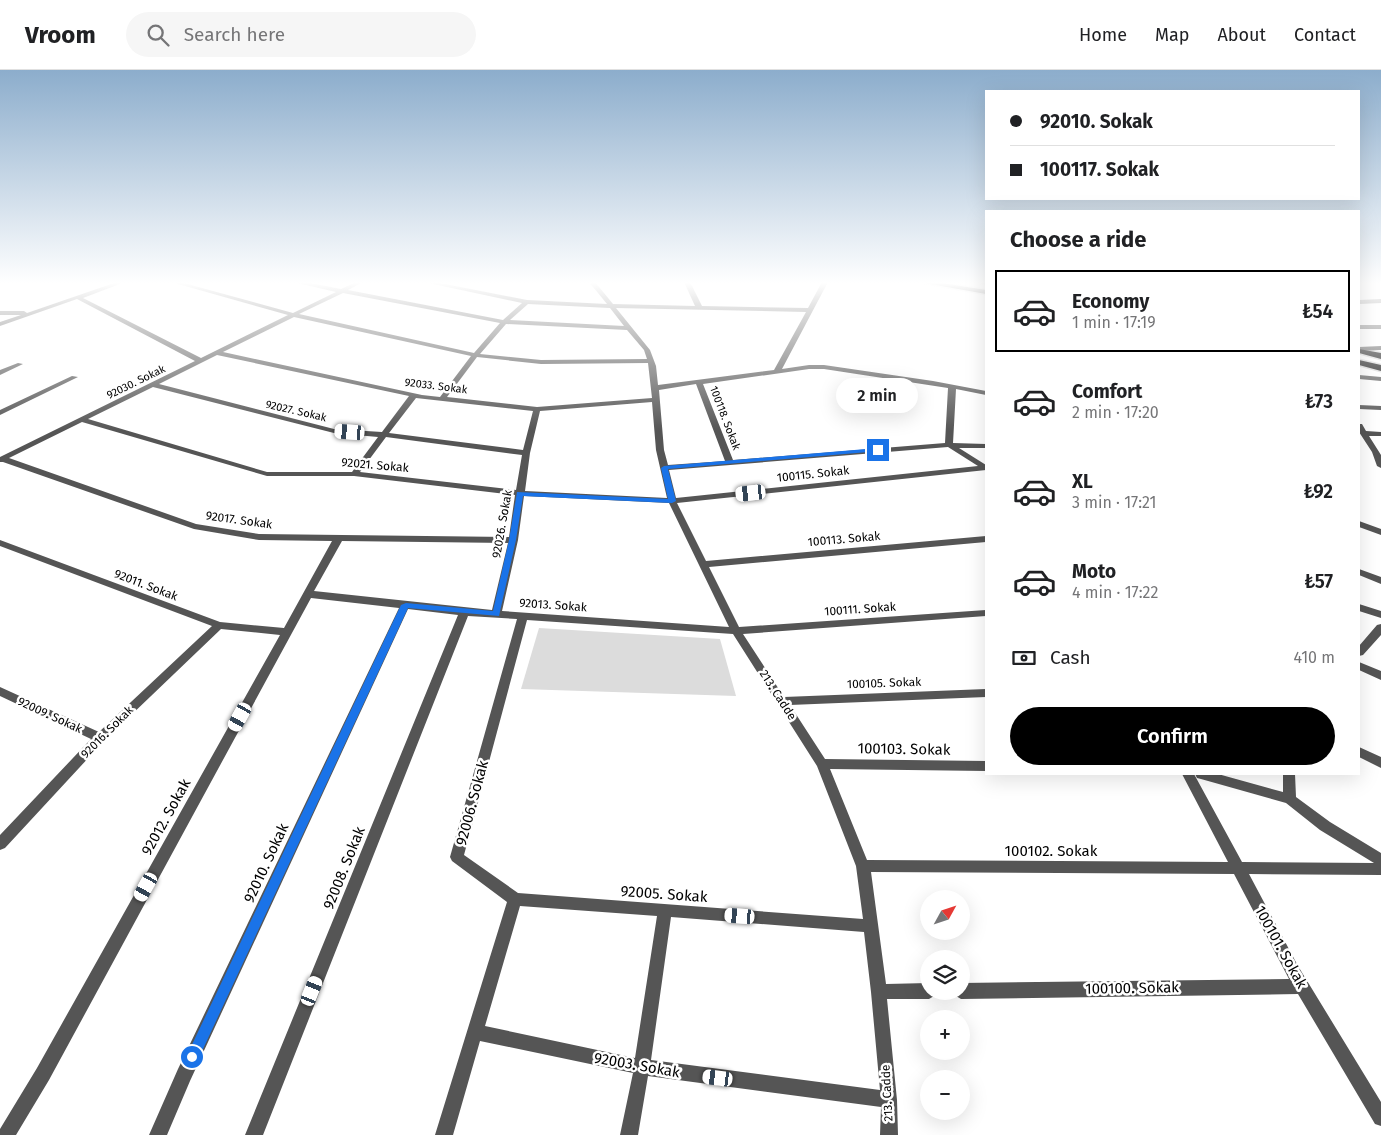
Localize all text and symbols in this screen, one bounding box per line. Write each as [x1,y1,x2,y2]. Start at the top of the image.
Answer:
search box [126,12,476,57]
text: Vroom [25,21,96,49]
icon: search [144,21,172,49]
text: Search here [184,23,285,46]
text: Home [1079,24,1127,46]
text: Map [1155,24,1189,46]
text: About [1217,24,1266,46]
text: Contact [1294,24,1356,46]
text: 92010. Sokak [1040,110,1153,133]
text: 100117. Sokak [1040,158,1159,181]
text: Choose a ride [1010,226,1146,253]
icon: car [1012,289,1057,334]
text: Economy [1072,290,1149,313]
text: ₺54 [1302,300,1333,323]
text: 1 min · 17:19 [1072,313,1156,332]
street label: 92030. Sokak [105,362,168,402]
street label: 92033. Sokak [404,376,468,396]
callout: 2 min [837,378,919,412]
icon: car [1012,379,1057,424]
text: Comfort [1072,380,1142,403]
street label: 100118. Sokak [707,384,743,452]
text: 2 min [857,386,897,405]
text: ₺73 [1305,390,1333,413]
street label: 92027. Sokak [264,398,328,424]
text: 2 min · 17:20 [1072,403,1159,422]
car [334,423,365,441]
route end [867,439,889,461]
street label: 92021. Sokak [341,455,410,475]
street label: 100115. Sokak [776,463,851,485]
icon: car [1012,469,1057,514]
text: XL [1072,470,1093,493]
text: ₺92 [1303,480,1333,503]
car [735,484,766,502]
street label: 92026. Sokak [489,488,515,559]
text: 3 min · 17:21 [1072,493,1156,512]
street label: 92017. Sokak [205,508,274,532]
street label: 100113. Sokak [807,529,882,549]
icon: car [1012,559,1057,604]
text: Moto [1072,560,1116,583]
street label: 92011. Sokak [112,566,181,604]
text: ₺57 [1304,570,1333,593]
text: 4 min · 17:22 [1072,583,1158,602]
street label: 92013. Sokak [519,596,588,614]
street label: 100111. Sokak [824,599,897,618]
icon: cash [1010,644,1038,672]
text: Cash [1050,646,1091,669]
text: 410 m [1294,648,1335,667]
street label: 213. Cadde [757,667,799,723]
street label: 100105. Sokak [847,675,922,691]
street label: 92009. Sokak [15,694,85,736]
car [226,700,253,734]
street label: 92016. Sokak [78,702,137,761]
button: Confirm [1010,707,1335,765]
street label: 100103. Sokak [857,739,951,759]
street label: 92006. Sokak [452,758,492,848]
street label: 92012. Sokak [138,775,195,858]
street label: 92010. Sokak [240,820,292,906]
street label: 92008. Sokak [319,824,369,912]
street label: 100102. Sokak [1005,842,1098,860]
car [132,870,159,904]
street label: 92005. Sokak [620,882,708,906]
north arrow [920,890,970,940]
map controls [920,890,970,1120]
street label: 100101. Sokak [1251,903,1311,992]
car [724,907,755,925]
button: layers [920,950,970,1000]
car [299,974,324,1008]
street label: 100100. Sokak [1085,978,1179,998]
button: + [920,1010,970,1060]
route start [181,1046,203,1068]
street label: 92003. Sokak [593,1049,682,1081]
street label: 213. Cadde [879,1064,895,1122]
car [702,1069,733,1087]
button: − [920,1070,970,1120]

